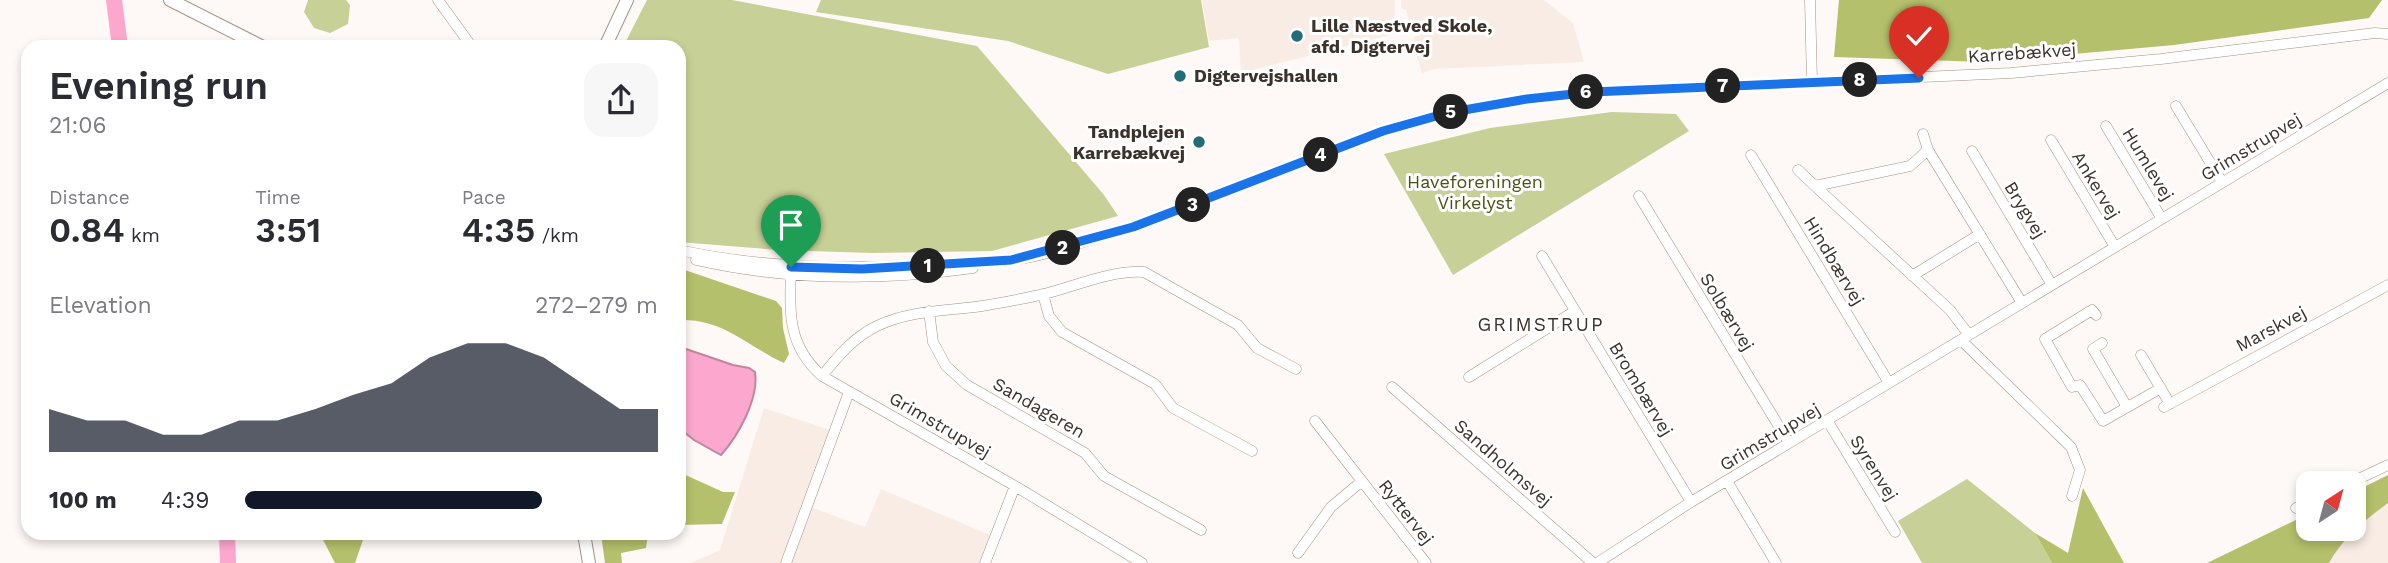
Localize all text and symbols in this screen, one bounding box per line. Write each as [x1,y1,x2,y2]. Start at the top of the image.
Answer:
pin [1889,6,1949,78]
place label: Lille Næstved Skole, afd. Digtervej [1311,15,1492,57]
icon: check [1900,17,1938,55]
marker: Lille Næstved Skole, afd. Digtervej [1289,28,1305,44]
street label: Karrebækvej [1967,38,2077,67]
pin: 8 [1842,62,1878,98]
button: share [584,63,658,137]
text: Evening run [49,64,268,108]
place label: Digtervejshallen [1194,65,1338,86]
marker: Digtervejshallen [1172,68,1188,84]
pin: 7 [1706,68,1740,104]
text: 8 [1854,68,1865,91]
pin: 6 [1568,74,1604,110]
text: 7 [1717,74,1728,97]
text: 6 [1580,80,1591,103]
pin: 5 [1434,94,1468,130]
text: 5 [1445,100,1456,123]
street label: Grimstrupvej [2197,108,2305,185]
text: 21:06 [49,112,106,139]
place label: Tandplejen Karrebækvej [1073,121,1185,163]
street label: Humlevej [2118,123,2178,204]
marker: Tandplejen Karrebækvej [1191,134,1207,150]
pin: 4 [1304,138,1338,172]
text: 4 [1314,143,1327,166]
street label: Ankervej [2068,147,2125,222]
park label: Haveforeningen Virkelyst [1407,171,1543,213]
street label: Brygvej [2000,178,2051,242]
text: Distance [49,186,130,209]
text: Time [255,186,301,209]
text: Pace [462,186,506,209]
pin: 3 [1176,188,1210,222]
text: 3 [1187,193,1198,216]
pin [761,195,821,267]
icon: arrive [772,206,810,244]
text: 0.84 [49,209,125,251]
text: 3:51 [255,209,321,251]
text: 4:35 [462,209,535,251]
street label: Hindbærvej [1800,213,1869,309]
text: km [125,224,160,247]
text: /km [535,224,579,247]
pin: 2 [1046,230,1080,266]
text: 2 [1057,236,1068,259]
pin: 1 [911,248,946,284]
text: 1 [923,254,932,277]
street label: Solbærvej [1696,269,1759,354]
text: Elevation [49,292,152,319]
text: 272–279 m [535,292,658,319]
street label: Marskvej [2232,301,2310,356]
district label: GRIMSTRUP [1477,313,1605,336]
street label: Brombærvej [1605,338,1678,440]
street label: Sandageren [990,373,1089,442]
street label: Grimstrupvej [886,387,995,462]
street label: Grimstrupvej [1716,398,1824,475]
street label: Sandholmsvej [1450,415,1556,511]
street label: Syrenvej [1846,431,1903,504]
north arrow [2296,471,2366,541]
map controls [2296,471,2366,541]
street label: Ryttervej [1374,475,1438,548]
text: 100 m [49,487,117,514]
text: 4:39 [161,487,209,514]

